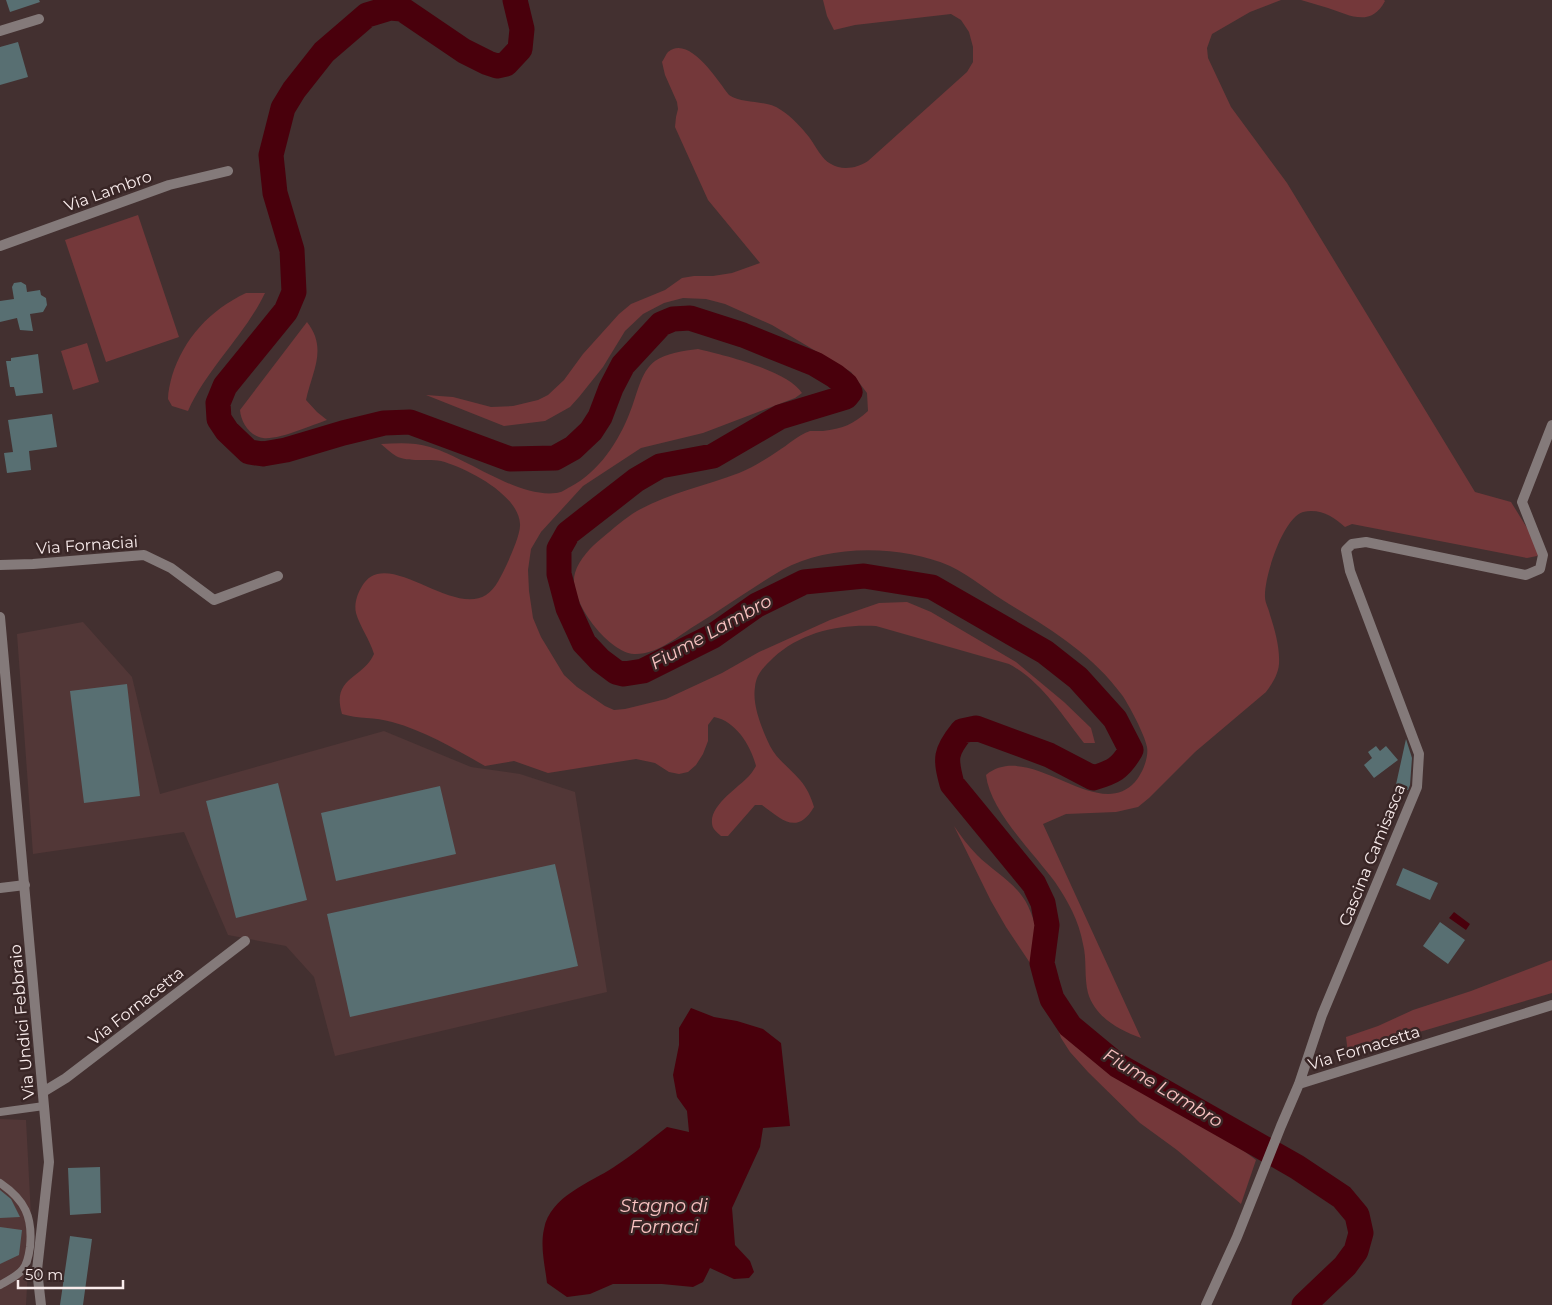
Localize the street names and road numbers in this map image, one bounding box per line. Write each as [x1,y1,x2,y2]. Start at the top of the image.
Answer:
street label: Via Lambro [62,166,154,216]
street label: Via Fornaciai [35,532,139,558]
street label: Cascina Camisasca [1335,781,1409,929]
street label: Via Undici Febbraio [6,944,38,1100]
street label: Via Fornacetta [85,963,187,1049]
street label: Via Fornacetta [1306,1022,1422,1074]

